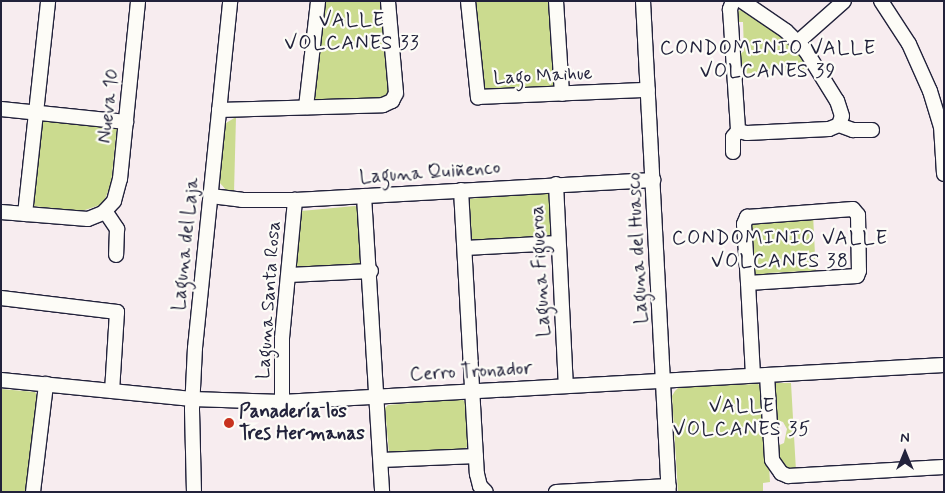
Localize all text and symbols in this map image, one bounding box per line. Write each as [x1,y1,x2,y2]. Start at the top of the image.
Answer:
district label: VALLE VOLCANES 33 [285,9,419,56]
district label: CONDOMINIO VALLE VOLCANES 39 [659,37,877,84]
street label: Lago Maihue [491,62,595,90]
street label: Nueva 10 [94,68,124,144]
street label: Laguna Quiñenco [359,157,501,189]
street label: Laguna del Huasco [623,173,653,323]
street label: Laguna del Laja [168,176,204,312]
street label: Laguna Figueroa [526,205,556,337]
street label: Laguna Santa Rosa [252,220,286,380]
district label: CONDOMINIO VALLE VOLCANES 38 [671,227,889,274]
street label: Cerro Tronador [409,357,533,387]
district label: VALLE VOLCANES 35 [674,395,810,442]
place label: Panadería los Tres Hermanas [239,401,365,445]
marker: Panadería los Tres Hermanas [223,417,235,429]
north arrow [880,428,930,478]
text: N [900,429,910,447]

